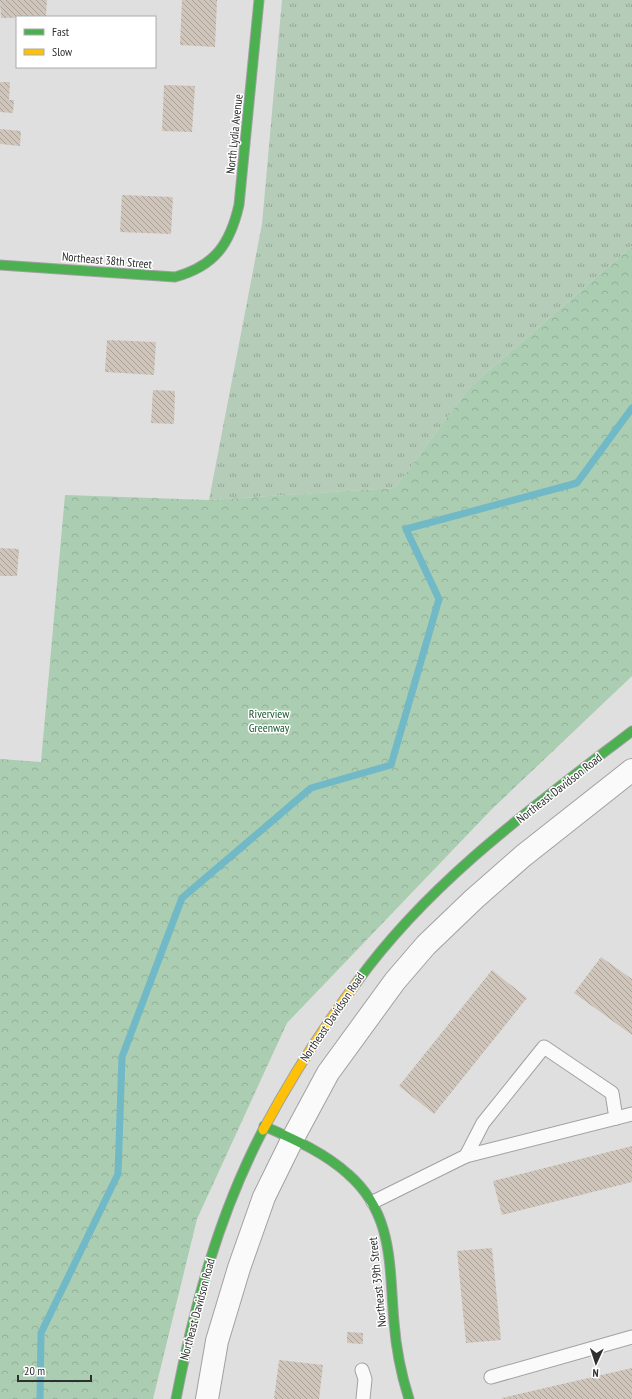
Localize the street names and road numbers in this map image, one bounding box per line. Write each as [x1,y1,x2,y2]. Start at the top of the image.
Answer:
street label: North Lydia Avenue [222,93,246,175]
street label: Northeast 38th Street [61,249,153,271]
street label: Northeast Davidson Road [513,750,605,826]
street label: Northeast Davidson Road [297,969,367,1065]
street label: Northeast 39th Street [365,1236,389,1328]
street label: Northeast Davidson Road [176,1257,218,1361]

